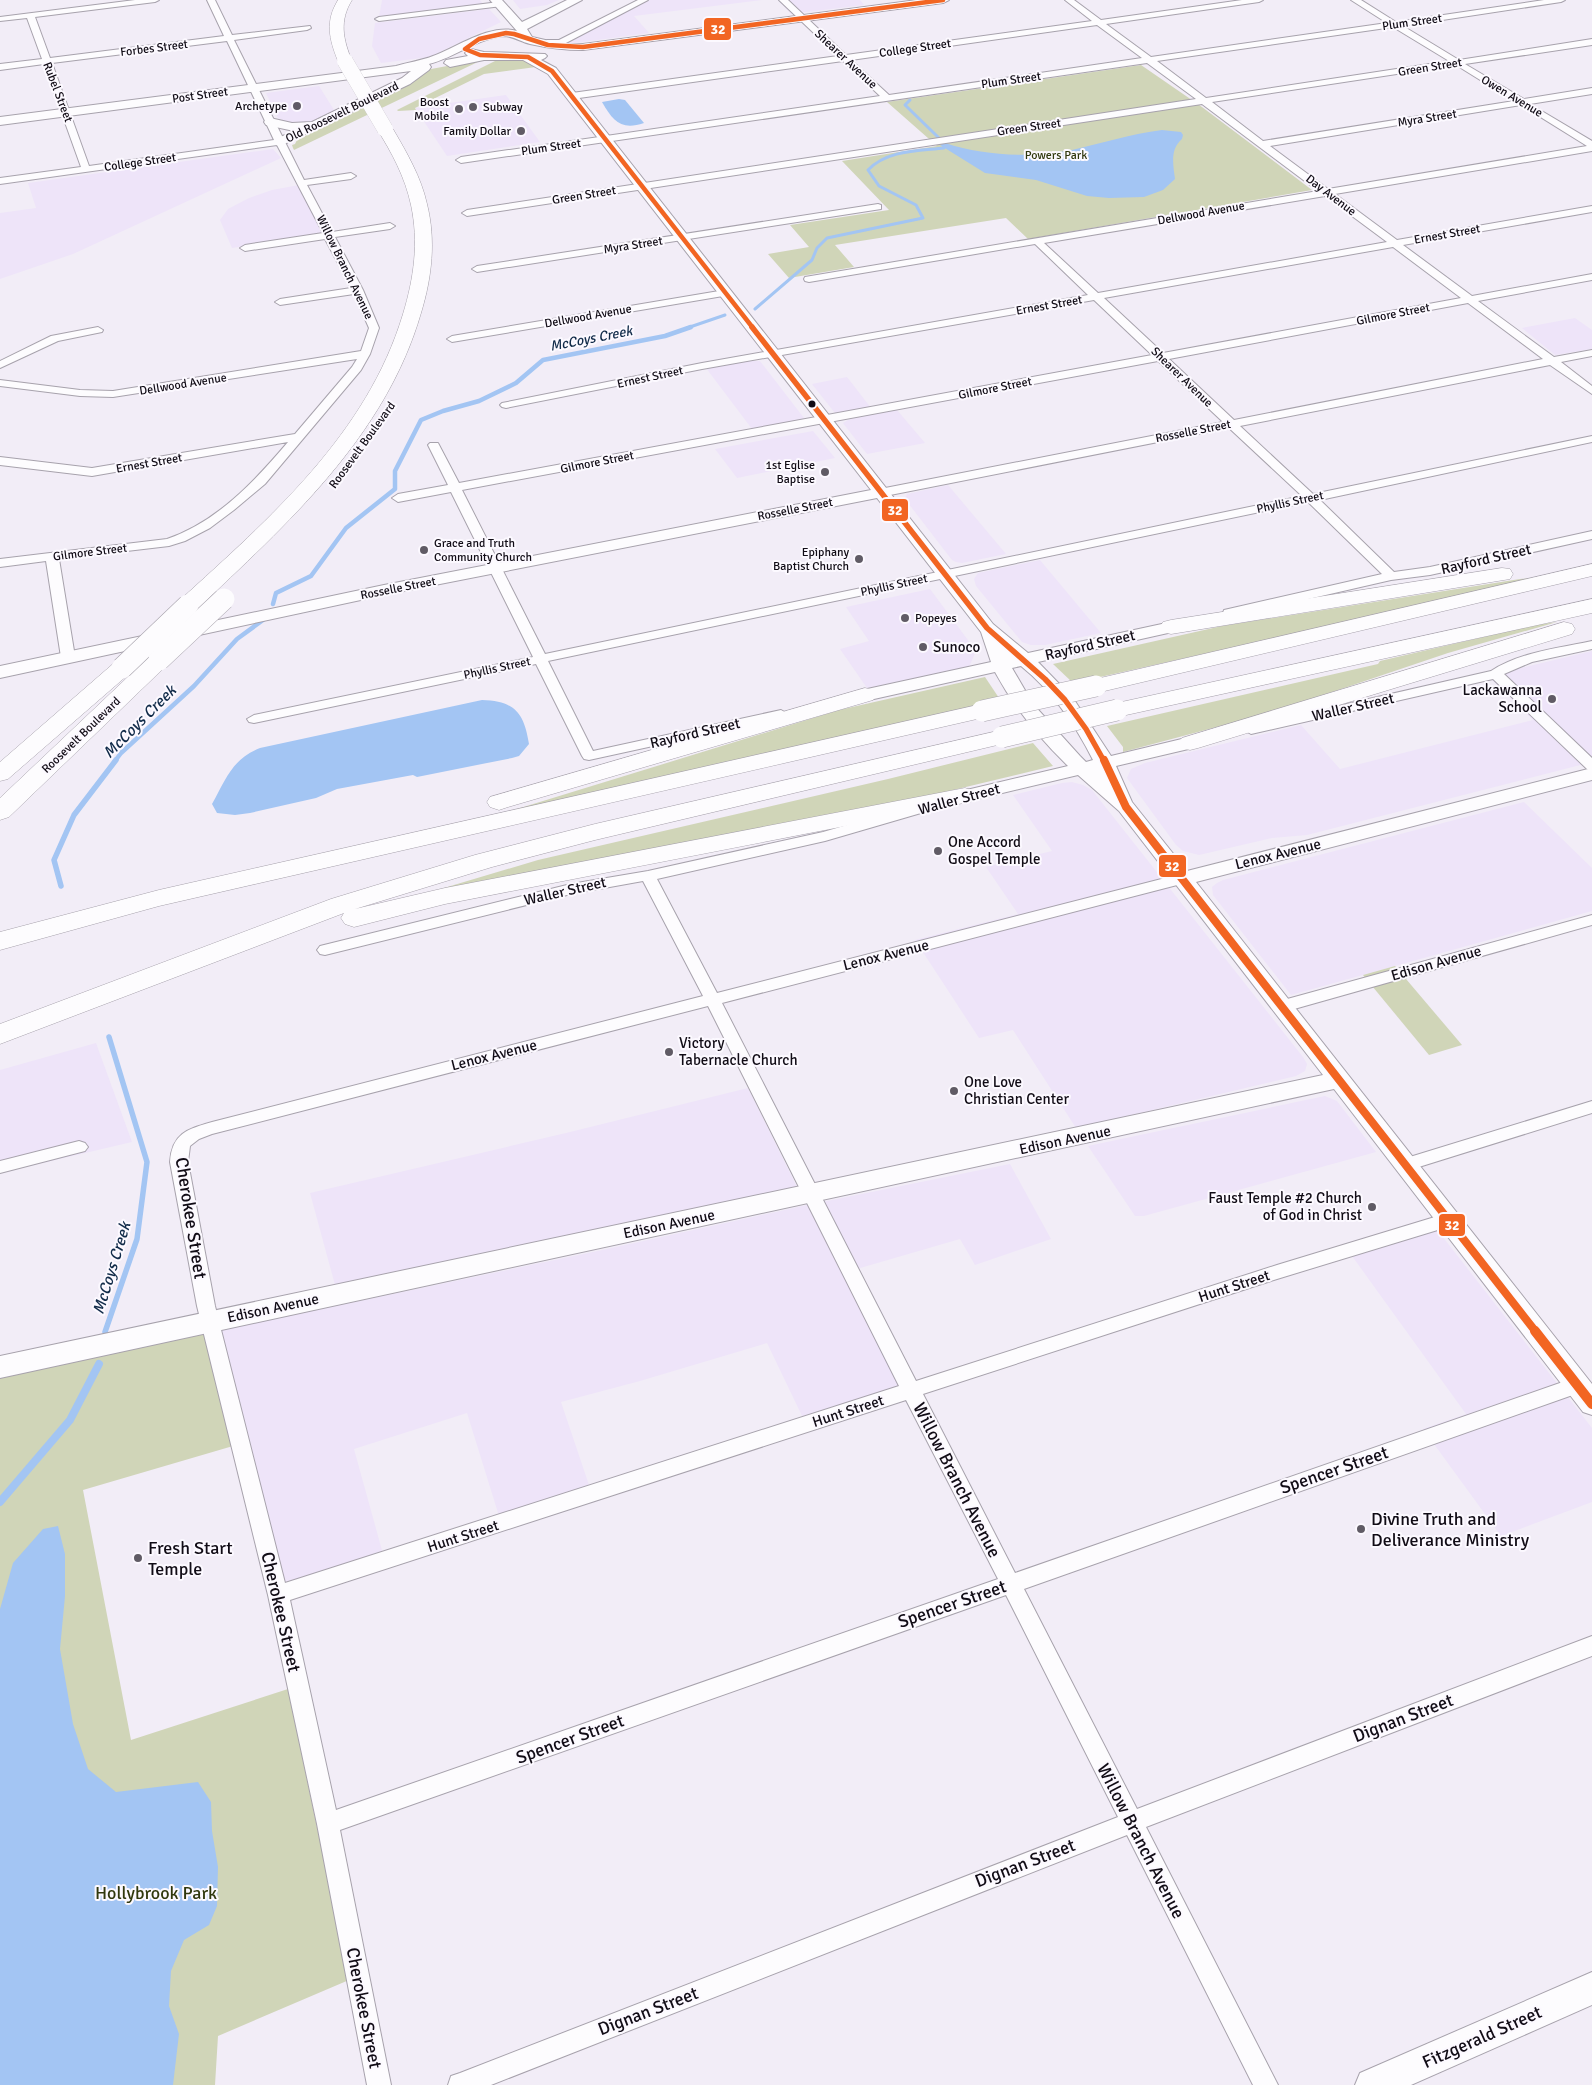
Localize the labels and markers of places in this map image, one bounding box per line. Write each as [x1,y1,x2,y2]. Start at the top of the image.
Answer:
place label: Boost Mobile [414,95,449,124]
place label: Archetype [235,99,287,114]
marker: Archetype [291,100,303,112]
place label: Subway [483,100,523,115]
marker: Subway [467,101,479,113]
marker: Boost Mobile [453,103,465,115]
place label: Family Dollar [443,124,512,139]
marker: Family Dollar [515,125,527,137]
unlabelled marker [807,399,817,409]
place label: 1st Eglise Baptise [765,458,815,487]
marker: 1st Eglise Baptise [819,466,831,478]
place label: Grace and Truth Community Church [434,536,532,565]
marker: Grace and Truth Community Church [418,544,430,556]
place label: Epiphany Baptist Church [773,545,849,574]
marker: Epiphany Baptist Church [853,553,865,565]
place label: Popeyes [915,611,957,626]
marker: Popeyes [899,612,911,624]
place label: Sunoco [933,638,981,656]
marker: Sunoco [917,641,929,653]
place label: Lackawanna School [1462,681,1542,716]
marker: Lackawanna School [1546,693,1558,705]
place label: One Accord Gospel Temple [948,833,1040,868]
marker: One Accord Gospel Temple [932,845,944,857]
place label: Victory Tabernacle Church [679,1034,798,1069]
marker: Victory Tabernacle Church [663,1046,675,1058]
place label: One Love Christian Center [964,1073,1069,1108]
marker: One Love Christian Center [948,1085,960,1097]
place label: Faust Temple #2 Church of God in Christ [1208,1189,1362,1224]
marker: Faust Temple #2 Church of God in Christ [1366,1201,1378,1213]
place label: Divine Truth and Deliverance Ministry [1371,1508,1530,1551]
marker: Divine Truth and Deliverance Ministry [1355,1523,1367,1535]
place label: Fresh Start Temple [148,1537,233,1580]
marker: Fresh Start Temple [132,1552,144,1564]

